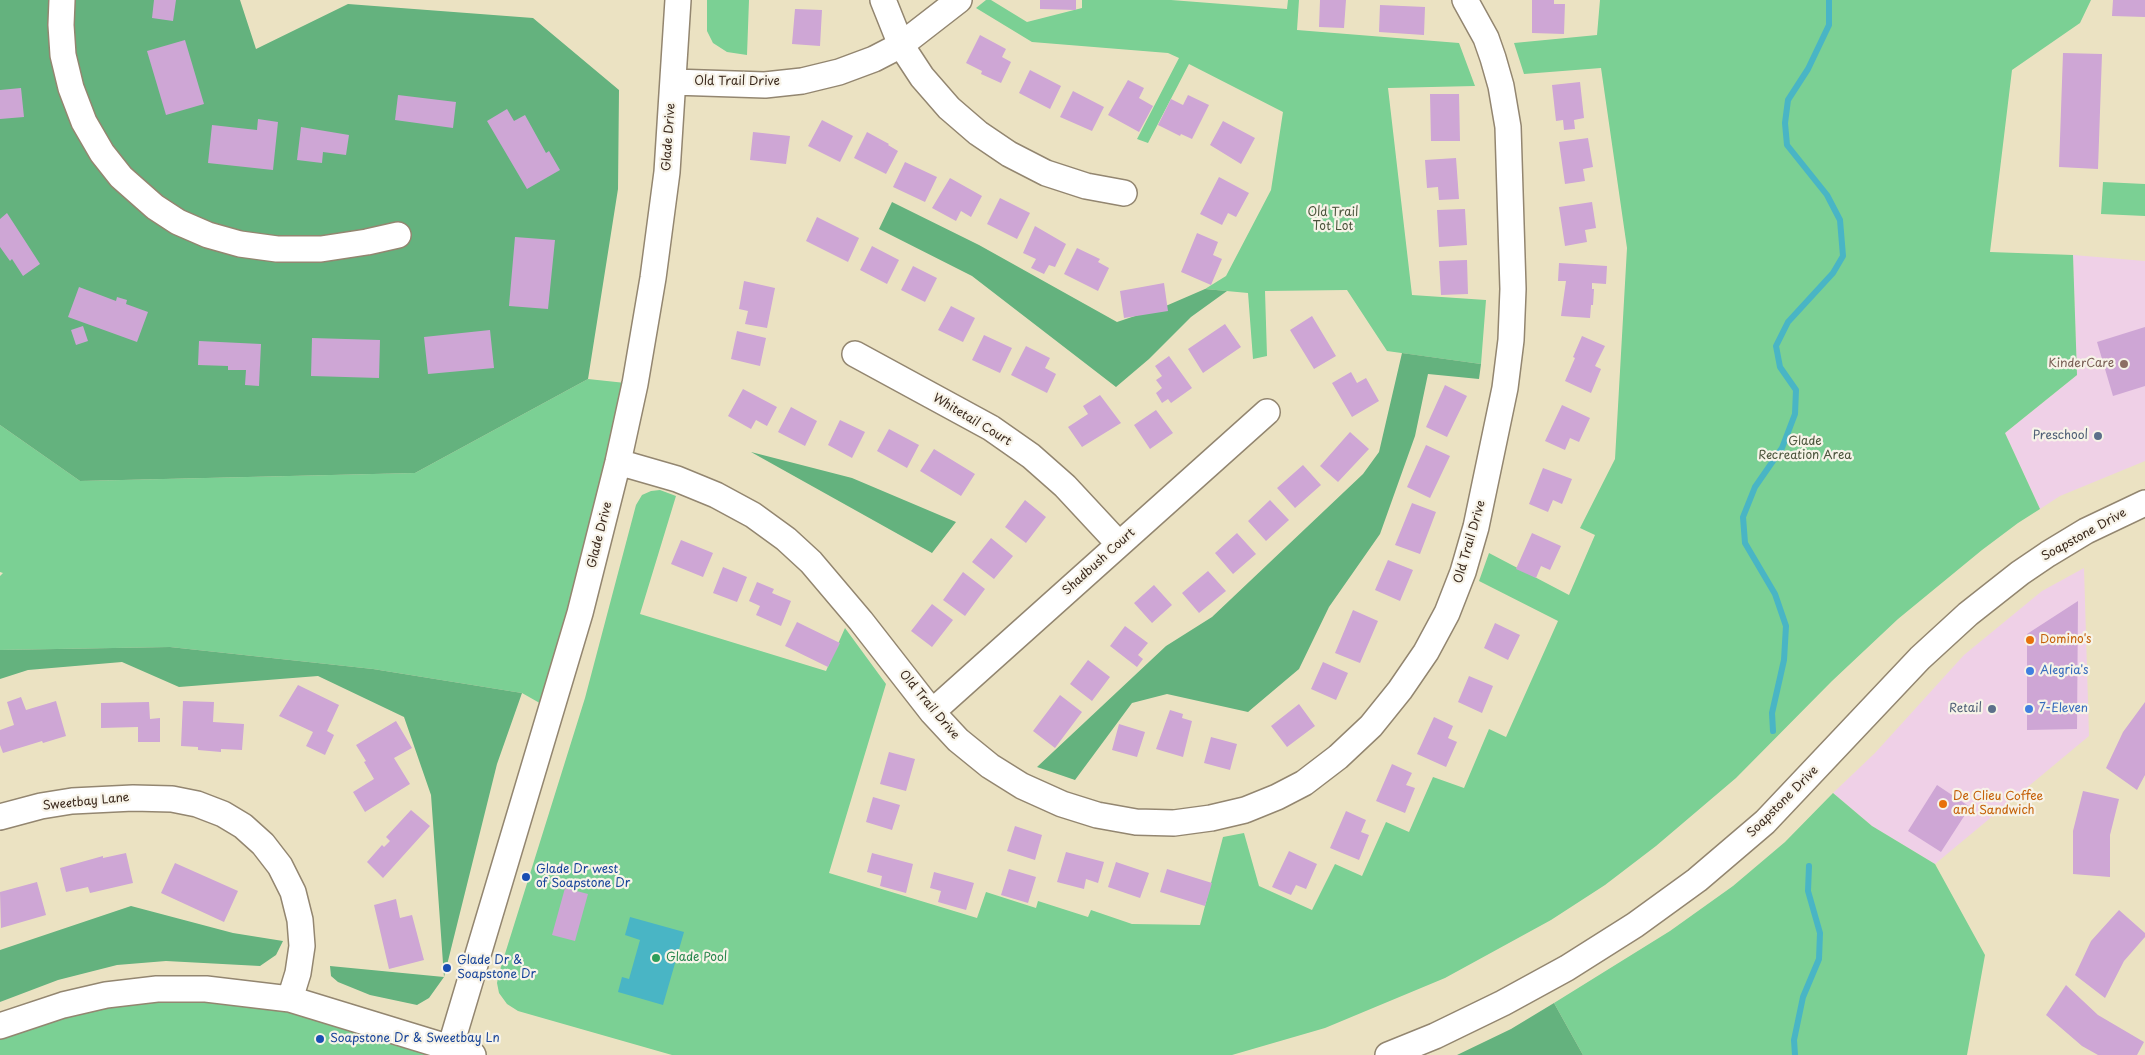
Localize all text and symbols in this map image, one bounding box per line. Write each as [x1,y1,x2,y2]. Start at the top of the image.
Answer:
street label: Old Trail Drive [694,75,780,89]
street label: Glade Drive [659,103,679,171]
park label: Old Trail Tot Lot [1307,206,1359,234]
place label: KinderCare [2048,357,2114,371]
marker: KinderCare [2118,358,2130,370]
street label: Whitetail Court [930,391,1014,449]
place label: Preschool [2033,429,2088,443]
marker: Preschool [2092,430,2104,442]
park label: Glade Recreation Area [1758,435,1852,463]
street label: Old Trail Drive [1451,499,1489,585]
street label: Glade Drive [585,500,615,570]
street label: Soapstone Drive [2039,506,2129,564]
street label: Shadbush Court [1060,526,1138,598]
place label: Domino's [2040,633,2092,647]
marker: Domino's [2024,634,2036,646]
place label: Alegria's [2040,664,2088,678]
marker: Alegria's [2024,665,2036,677]
street label: Old Trail Drive [896,668,962,742]
place label: Retail [1949,702,1982,716]
place label: 7-Eleven [2039,702,2088,716]
marker: Retail [1986,703,1998,715]
marker: 7-Eleven [2023,703,2035,715]
street label: Soapstone Drive [1744,763,1822,841]
street label: Sweetbay Lane [42,790,130,814]
place label: De Clieu Coffee and Sandwich [1953,790,2043,818]
marker: De Clieu Coffee and Sandwich [1937,798,1949,810]
place label: Glade Dr west of Soapstone Dr [536,863,630,891]
marker: Glade Dr west of Soapstone Dr [520,871,532,883]
place label: Glade Pool [666,951,727,965]
marker: Glade Pool [650,952,662,964]
place label: Glade Dr & Soapstone Dr [457,954,536,982]
marker: Glade Dr & Soapstone Dr [441,962,453,974]
place label: Soapstone Dr & Sweetbay Ln [330,1032,500,1046]
marker: Soapstone Dr & Sweetbay Ln [314,1033,326,1045]

